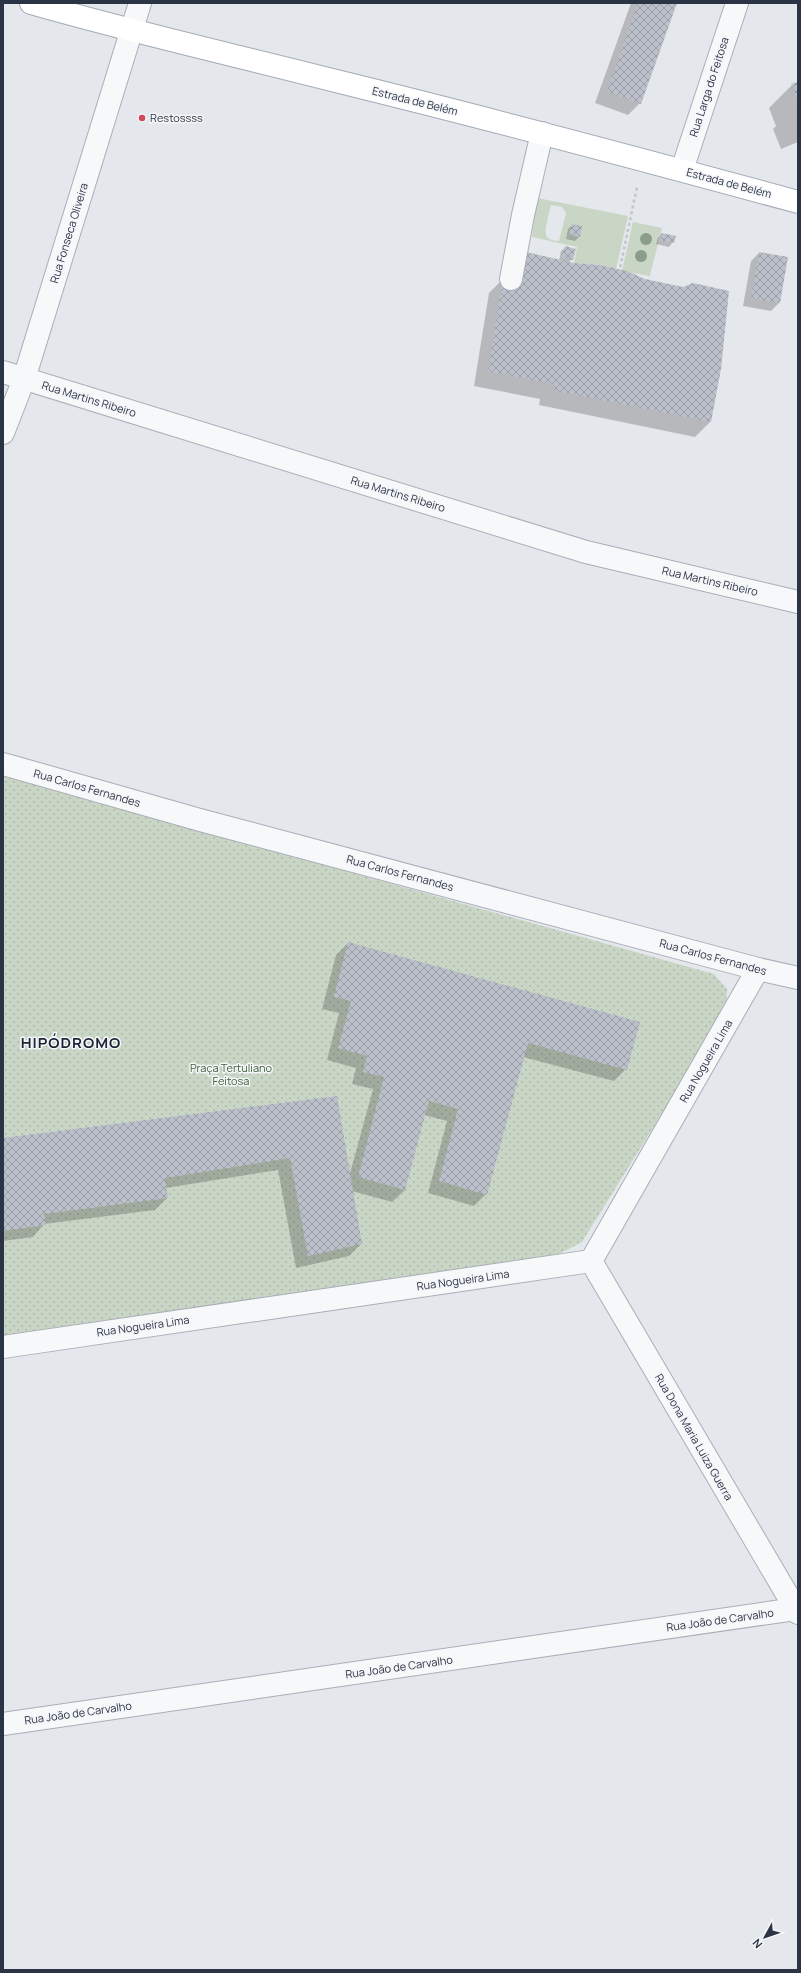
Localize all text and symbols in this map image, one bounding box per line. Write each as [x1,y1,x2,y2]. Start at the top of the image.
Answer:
street label: Rua Larga do Feitosa [685,35,732,139]
street label: Estrada de Belém [371,83,459,118]
place label: Restossss [150,110,203,125]
marker: Restossss [137,113,147,123]
street label: Estrada de Belém [685,164,773,201]
street label: Rua Fonseca Oliveira [46,181,91,285]
street label: Rua Martins Ribeiro [40,377,139,420]
street label: Rua Martins Ribeiro [349,472,448,515]
street label: Rua Martins Ribeiro [661,562,760,599]
street label: Rua Carlos Fernandes [32,765,142,810]
street label: Rua Carlos Fernandes [345,851,456,894]
street label: Rua Carlos Fernandes [658,935,769,978]
street label: Rua Nogueira Lima [676,1016,735,1105]
district label: HIPÓDROMO [21,1032,121,1053]
park label: Praça Tertuliano Feitosa [190,1060,273,1088]
street label: Rua Nogueira Lima [416,1266,510,1293]
street label: Rua Nogueira Lima [96,1312,190,1339]
street label: Rua Dona Maria Luiza Guerra [652,1371,737,1503]
street label: Rua João de Carvalho [665,1604,775,1634]
street label: Rua João de Carvalho [344,1651,454,1681]
street label: Rua João de Carvalho [23,1697,133,1727]
north arrow [745,1917,785,1957]
text: N [749,1936,765,1952]

